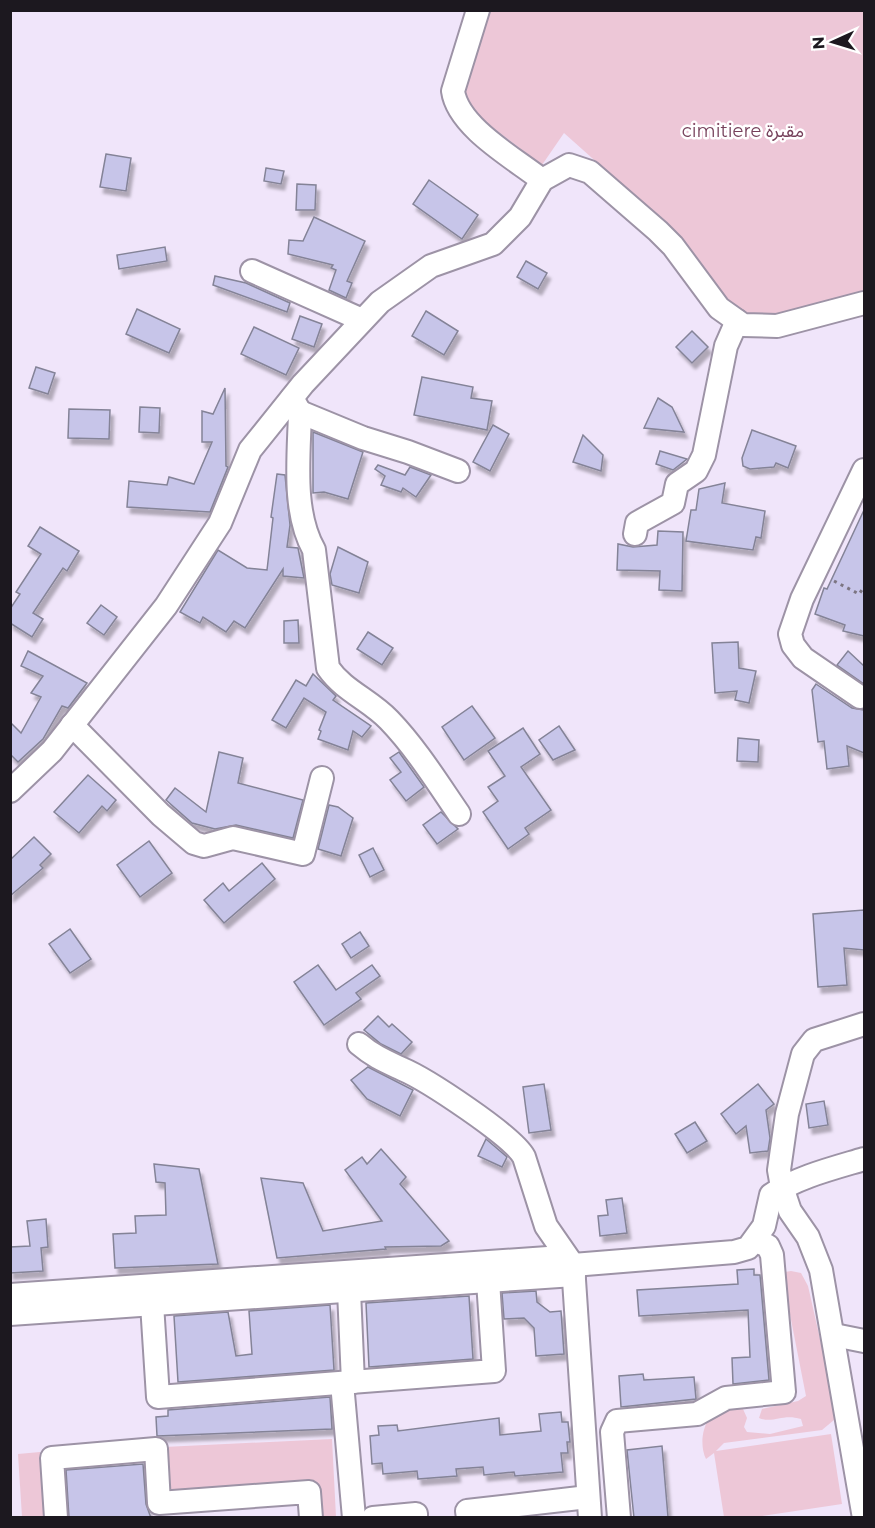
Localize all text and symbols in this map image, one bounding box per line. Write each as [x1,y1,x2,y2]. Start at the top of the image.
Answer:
north arrow [803,12,863,72]
text: N [809,36,828,50]
park label: cimitiere مقبرة [682,120,804,142]

